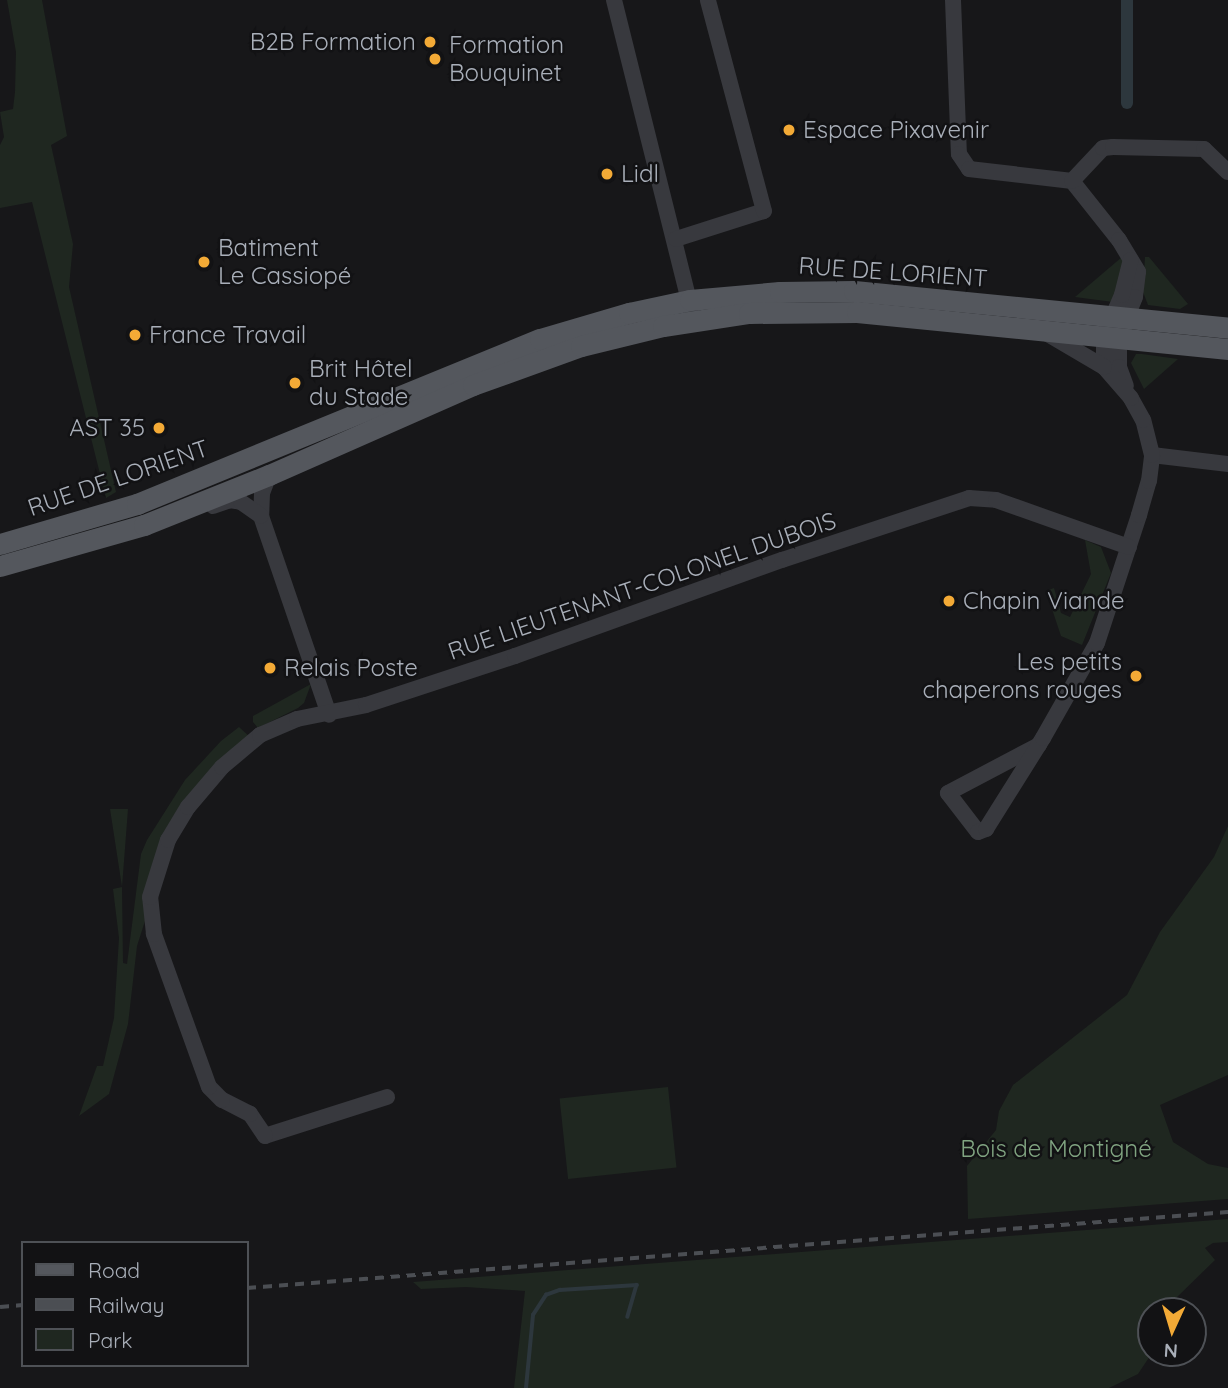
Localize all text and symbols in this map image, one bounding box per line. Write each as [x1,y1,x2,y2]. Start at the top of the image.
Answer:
place label: B2B Formation [250,28,416,56]
place label: Formation Bouquinet [449,31,564,87]
marker: B2B Formation [422,34,438,50]
marker: Formation Bouquinet [427,51,443,67]
place label: Espace Pixavenir [803,116,989,144]
marker: Espace Pixavenir [781,122,797,138]
place label: Lidl [621,160,659,188]
marker: Lidl [599,166,615,182]
place label: Batiment Le Cassiopé [218,234,351,290]
street label: RUE DE LORIENT [798,251,988,293]
marker: Batiment Le Cassiopé [196,254,212,270]
place label: France Travail [149,321,306,349]
marker: France Travail [127,327,143,343]
place label: Brit Hôtel du Stade [309,355,413,411]
marker: Brit Hôtel du Stade [287,375,303,391]
place label: AST 35 [69,414,145,442]
marker: AST 35 [151,420,167,436]
street label: RUE DE LORIENT [24,434,212,522]
street label: RUE LIEUTENANT-COLONEL DUBOIS [444,506,840,666]
place label: Chapin Viande [963,587,1125,615]
marker: Chapin Viande [941,593,957,609]
place label: Les petits chaperons rouges [922,648,1122,704]
place label: Relais Poste [284,654,418,682]
marker: Relais Poste [262,660,278,676]
marker: Les petits chaperons rouges [1128,668,1144,684]
park label: Bois de Montigné [960,1135,1152,1163]
legend [21,1241,248,1367]
text: Road [88,1257,140,1283]
text: Railway [88,1292,164,1318]
north arrow [1137,1297,1207,1367]
text: Park [88,1327,132,1353]
text: N [1163,1338,1178,1363]

